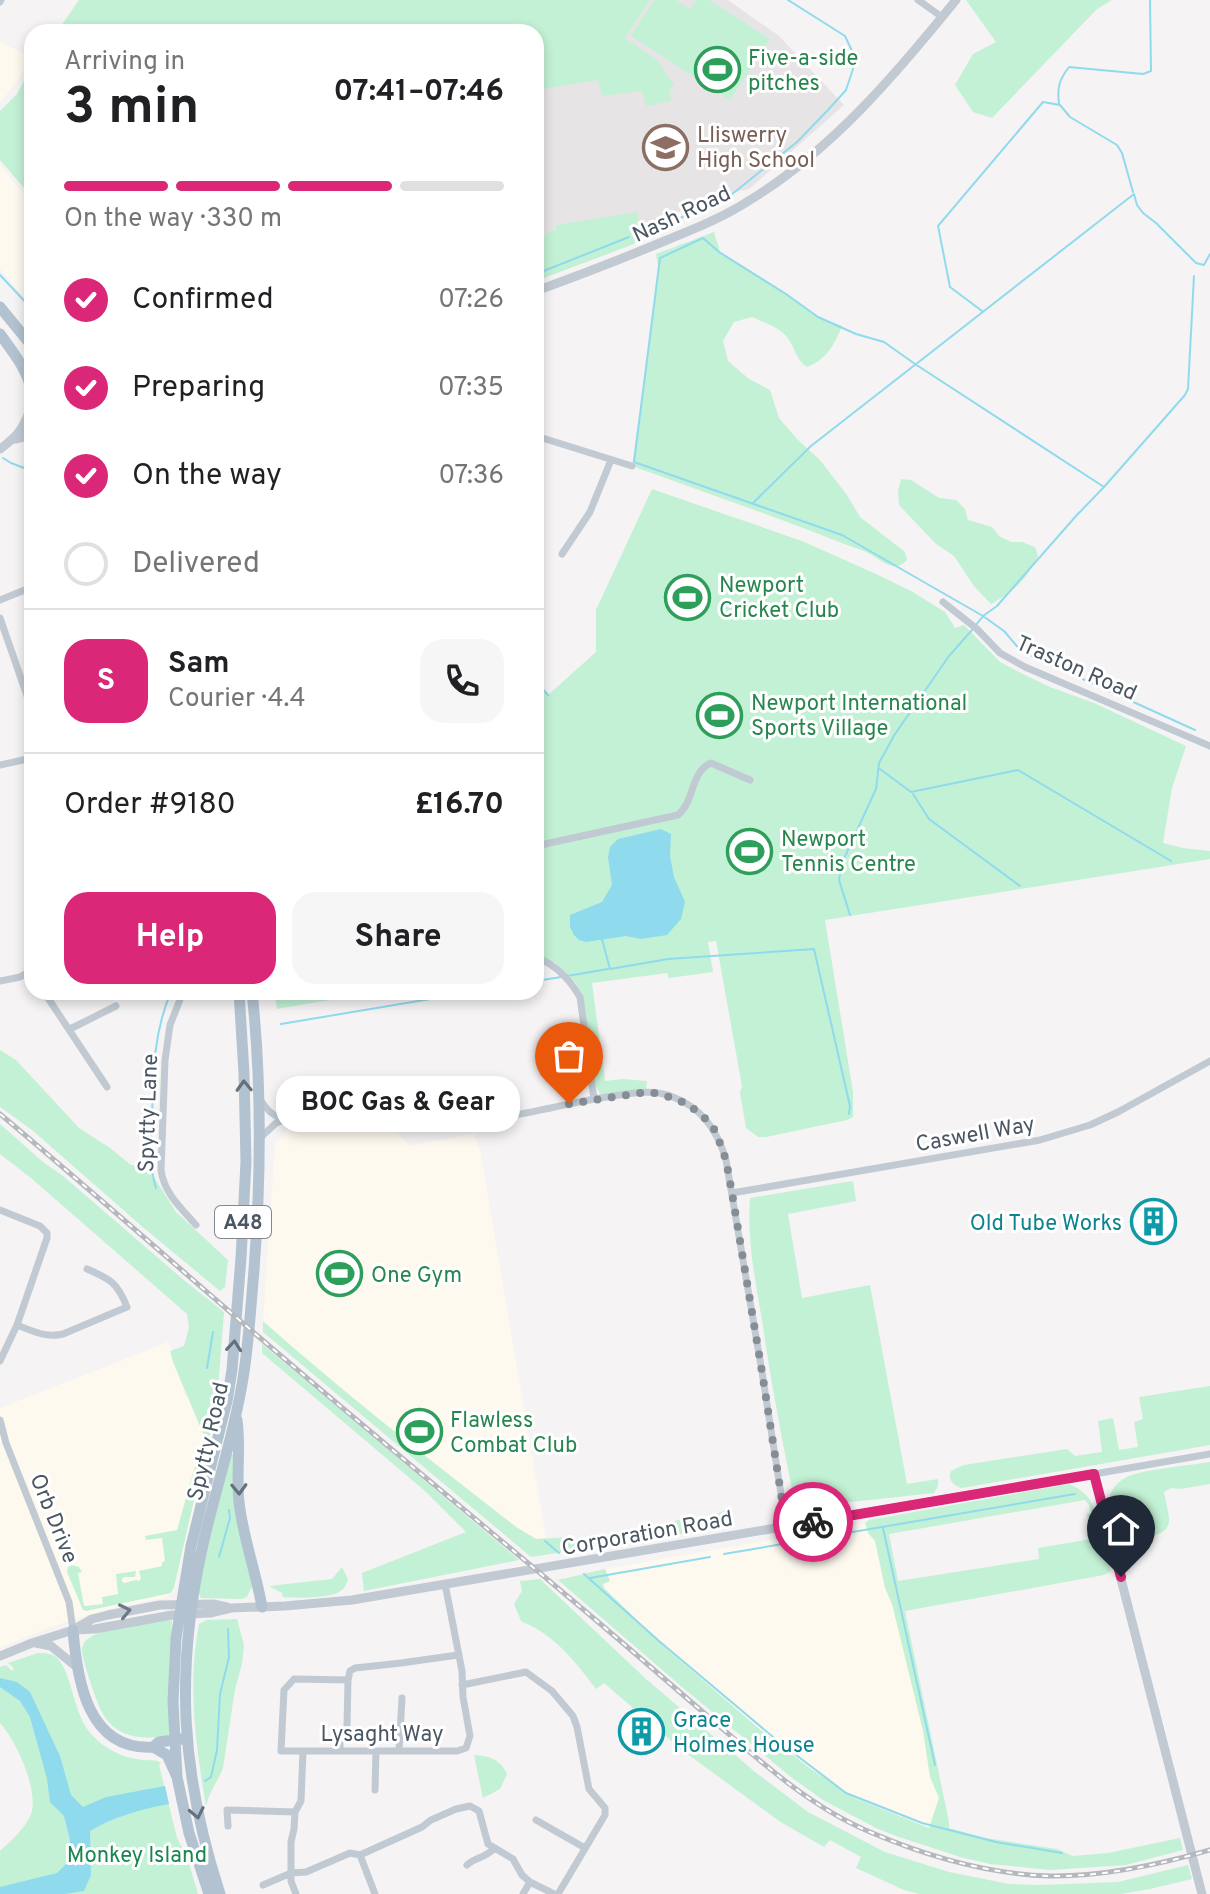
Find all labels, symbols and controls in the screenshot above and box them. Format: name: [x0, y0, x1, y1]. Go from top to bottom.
text: Arriving in: [64, 46, 185, 79]
sports icon: Five-a-side pitches: [693, 46, 741, 94]
place label: Five-a-side pitches: [748, 46, 858, 98]
text: 07:41–07:46: [333, 74, 504, 111]
text: 3 min: [64, 76, 199, 142]
school or university icon: Lliswerry High School: [642, 123, 690, 171]
place label: Lliswerry High School: [697, 123, 815, 175]
street label: Nash Road: [629, 181, 735, 250]
text: On the way · 330 m: [64, 203, 282, 236]
icon: check: [64, 278, 108, 322]
text: Confirmed: [132, 282, 274, 319]
text: 07:26: [438, 284, 504, 317]
icon: check: [64, 366, 108, 410]
text: Preparing: [132, 370, 265, 407]
text: 07:35: [438, 372, 504, 405]
icon: check: [64, 454, 108, 498]
text: On the way: [132, 458, 282, 495]
text: 07:36: [439, 460, 504, 493]
text: Delivered: [132, 546, 260, 583]
sports icon: Newport Cricket Club: [664, 573, 712, 621]
place label: Newport Cricket Club: [719, 573, 839, 625]
street label: Traston Road: [1011, 631, 1141, 708]
button: phone: [420, 639, 504, 723]
text: Sam: [168, 646, 230, 683]
text: S: [97, 663, 115, 700]
text: Courier · 4.4: [168, 683, 306, 716]
sports icon: Newport International Sports Village: [696, 691, 744, 739]
place label: Newport International Sports Village: [751, 691, 967, 743]
text: Order #9180: [64, 787, 236, 824]
text: £16.70: [415, 787, 504, 824]
sports icon: Newport Tennis Centre: [726, 827, 774, 875]
place label: Newport Tennis Centre: [781, 827, 916, 879]
button: Help: [64, 892, 276, 984]
button: Share: [292, 892, 504, 984]
pin: [535, 1022, 603, 1104]
icon: bag: [547, 1034, 591, 1078]
street label: Spytty Lane: [134, 1053, 165, 1173]
callout: BOC Gas & Gear: [277, 1076, 521, 1132]
one-way arrow: [236, 1079, 253, 1092]
text: BOC Gas & Gear: [301, 1087, 495, 1120]
street label: Caswell Way: [914, 1112, 1037, 1159]
building icon: Old Tube Works: [1129, 1198, 1177, 1246]
road number: A48: [215, 1206, 271, 1238]
place label: Old Tube Works: [970, 1211, 1122, 1238]
sports icon: One Gym: [316, 1250, 364, 1298]
place label: One Gym: [371, 1263, 462, 1290]
one-way arrow: [225, 1339, 242, 1352]
street label: Spytty Road: [183, 1380, 236, 1504]
sports icon: Flawless Combat Club: [395, 1408, 443, 1456]
place label: Flawless Combat Club: [450, 1408, 577, 1460]
street label: Orb Drive: [23, 1470, 83, 1568]
courier: [773, 1482, 853, 1562]
one-way arrow: [230, 1483, 247, 1496]
pin: [1087, 1495, 1155, 1577]
icon: bike: [791, 1500, 835, 1544]
street label: Corporation Road: [560, 1506, 735, 1563]
icon: home: [1099, 1507, 1143, 1551]
one-way arrow: [118, 1603, 131, 1620]
building icon: Grace Holmes House: [618, 1708, 666, 1756]
place label: Grace Holmes House: [673, 1708, 815, 1760]
street label: Lysaght Way: [320, 1722, 444, 1749]
one-way arrow: [188, 1806, 205, 1819]
park label: Monkey Island: [67, 1843, 207, 1870]

